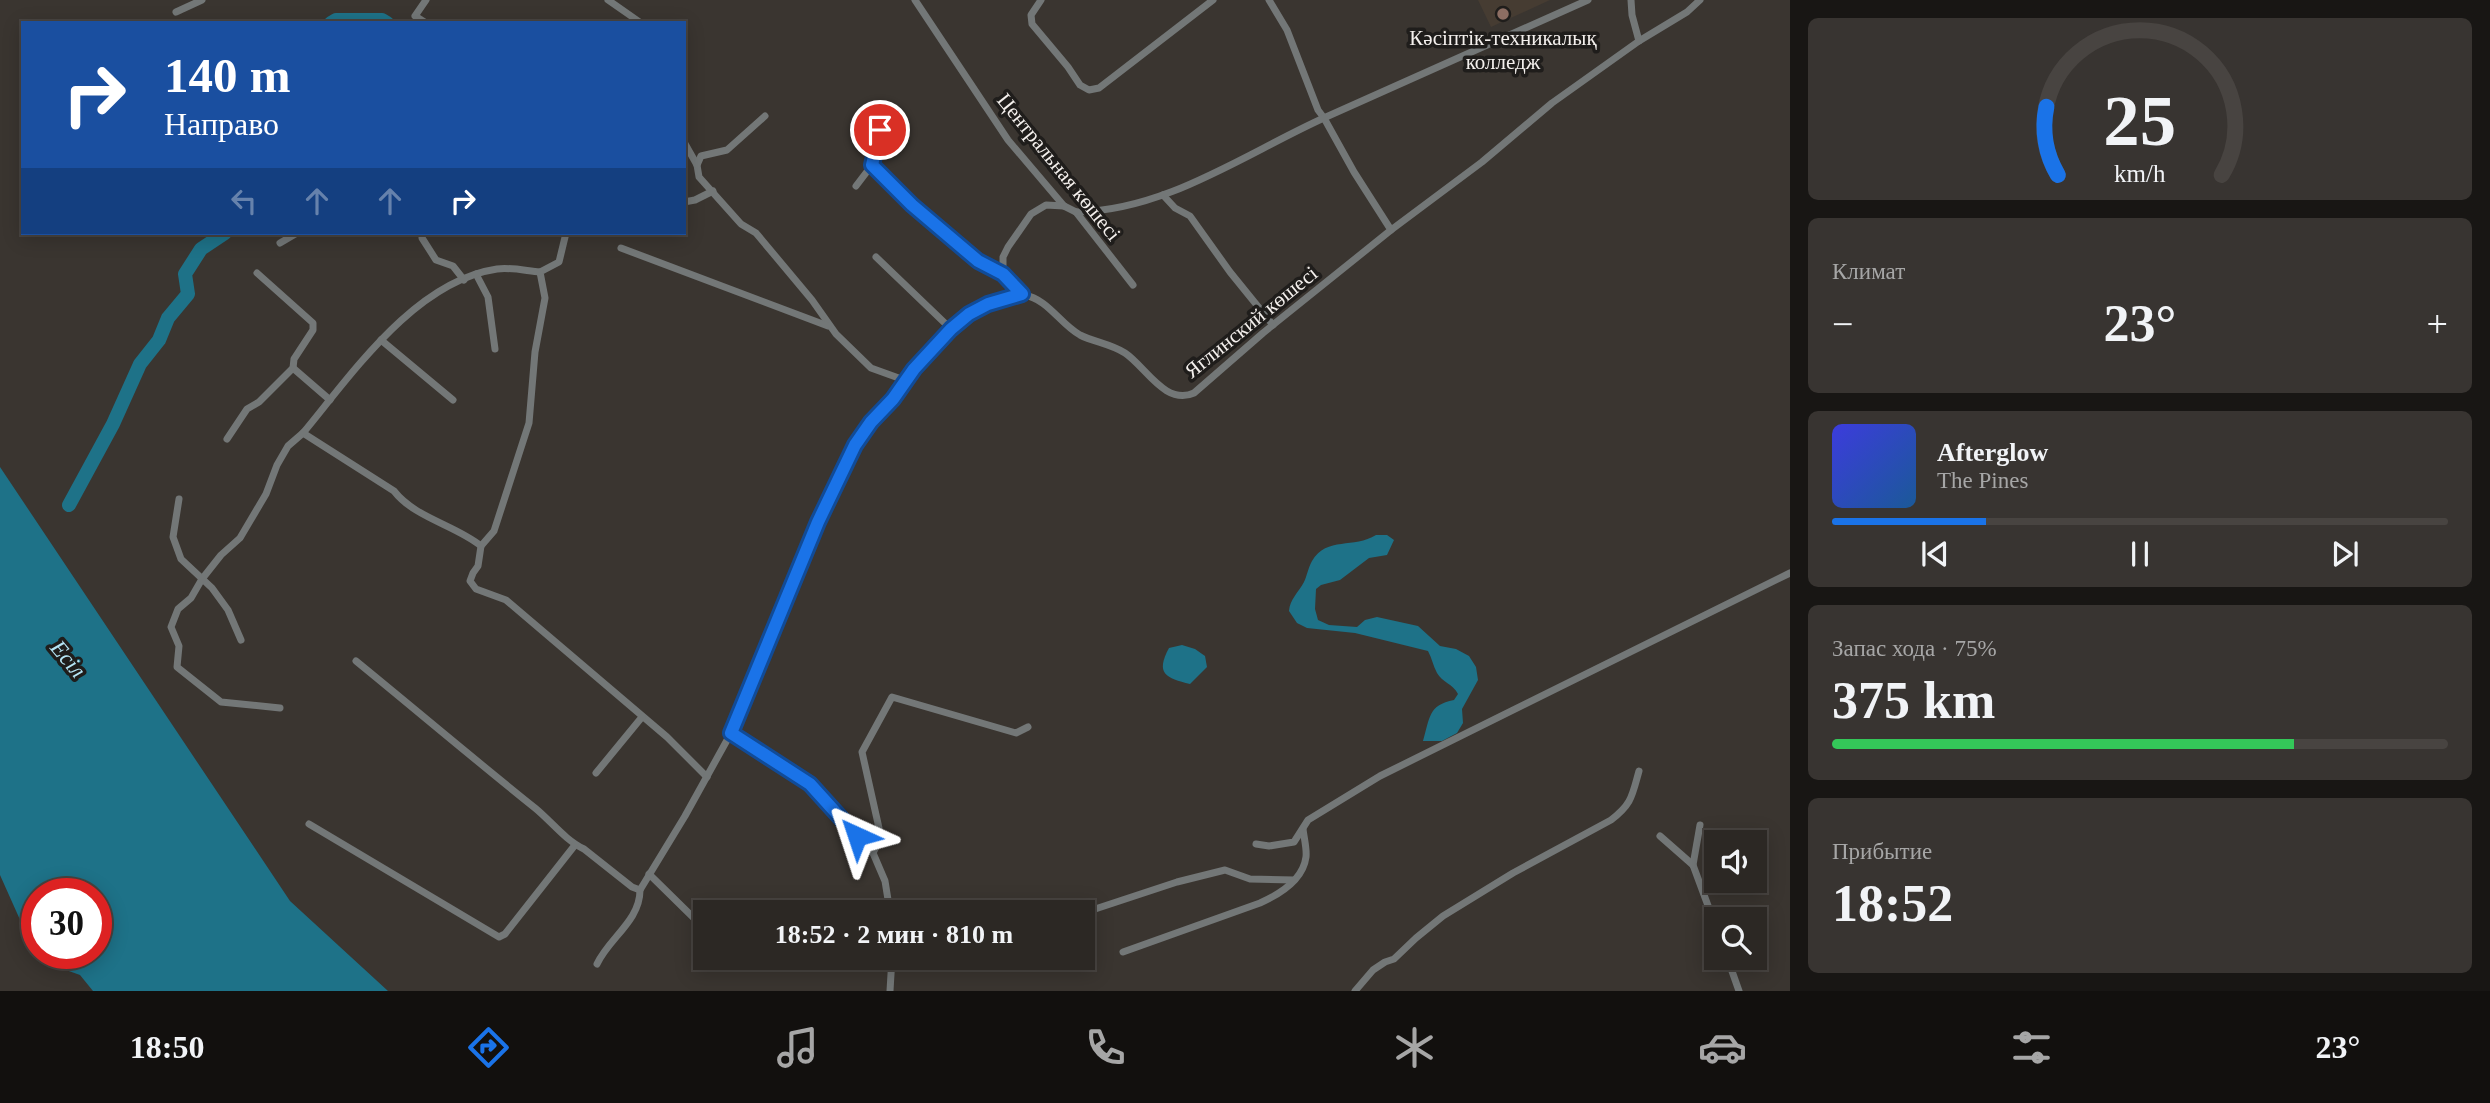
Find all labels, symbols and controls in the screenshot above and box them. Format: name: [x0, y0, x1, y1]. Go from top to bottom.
marker: Кәсіптік-техникалық колледж: [1495, 6, 1511, 22]
place label: Кәсіптік-техникалық колледж: [1409, 26, 1597, 74]
text: 140 m: [164, 48, 291, 103]
icon: right: [49, 49, 140, 140]
text: 25: [2104, 80, 2176, 161]
street label: Центральная көшесі: [992, 89, 1126, 246]
pin: [850, 100, 910, 160]
text: Направо: [164, 106, 279, 142]
icon: arrive: [861, 111, 899, 149]
text: km/h: [2114, 160, 2166, 187]
icon: left: [225, 182, 263, 220]
icon: ahead: [298, 182, 336, 220]
icon: ahead: [371, 182, 409, 220]
icon: right: [444, 182, 482, 220]
text: Климат: [1832, 259, 1905, 284]
street label: Яглинский көшесі: [1180, 261, 1322, 383]
text: 23°: [2104, 295, 2176, 352]
text: −: [1832, 303, 1853, 345]
text: +: [2427, 303, 2448, 345]
text: Afterglow: [1937, 438, 2048, 467]
text: The Pines: [1937, 468, 2028, 493]
icon: previous: [1916, 535, 1954, 573]
icon: pause: [2121, 535, 2159, 573]
icon: next: [2326, 535, 2364, 573]
water label: Есіл: [45, 635, 91, 683]
text: Запас хода · 75%: [1832, 636, 1997, 661]
text: 375 km: [1832, 672, 1995, 729]
position arrow: [820, 799, 894, 873]
map controls: [1704, 830, 1767, 970]
button: sound: [1704, 830, 1767, 893]
text: Прибытие: [1832, 839, 1932, 864]
text: 18:52: [1832, 875, 1953, 932]
speed limit sign: 30: [21, 878, 112, 969]
button: search: [1704, 907, 1767, 970]
text: 18:52 · 2 мин · 810 m: [775, 920, 1013, 949]
icon: directions: [464, 1023, 513, 1072]
icon: music: [773, 1023, 822, 1072]
icon: phone: [1081, 1023, 1130, 1072]
icon: climate: [1390, 1023, 1439, 1072]
icon: car: [1698, 1023, 1747, 1072]
icon: filters: [2007, 1023, 2056, 1072]
text: 18:50: [130, 1029, 204, 1065]
text: 23°: [2315, 1029, 2360, 1065]

